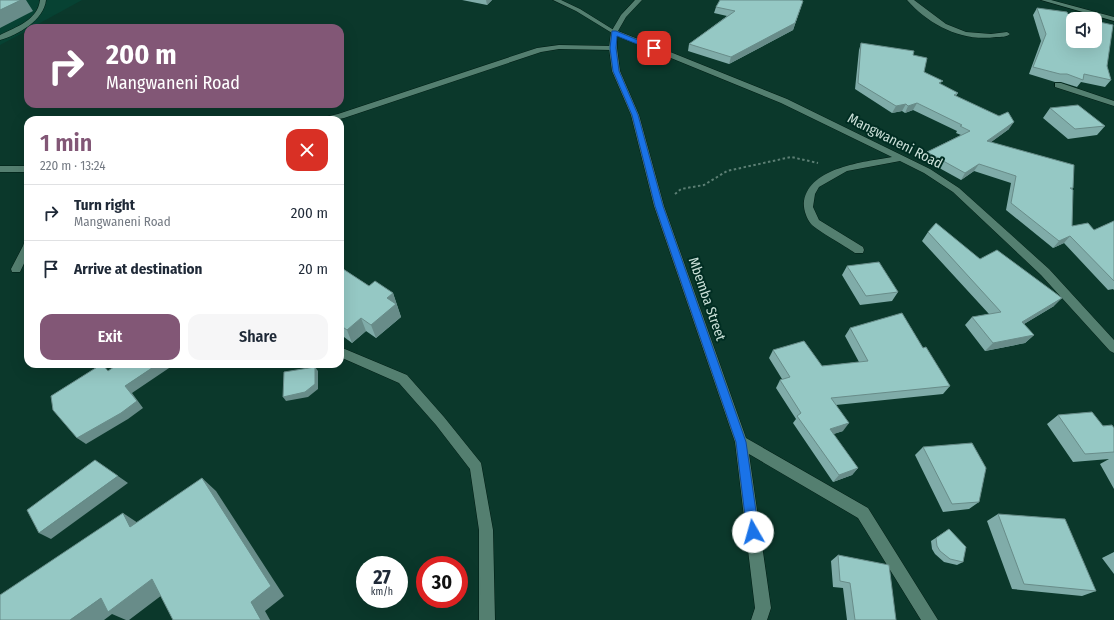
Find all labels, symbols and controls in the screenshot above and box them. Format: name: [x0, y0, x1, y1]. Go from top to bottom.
map controls: [1066, 12, 1102, 48]
button: sound: [1066, 12, 1102, 48]
pin: [637, 31, 671, 65]
icon: arrive: [643, 37, 665, 59]
text: 200 m: [106, 38, 177, 71]
icon: right: [40, 40, 92, 92]
text: Mangwaneni Road: [106, 72, 240, 94]
street label: Mangwaneni Road: [845, 110, 945, 172]
text: 1 min: [40, 129, 92, 157]
button: close: [286, 129, 328, 171]
text: 220 m · 13:24: [40, 158, 106, 173]
text: Turn right: [74, 196, 135, 214]
icon: right: [40, 202, 62, 224]
text: 200 m: [291, 204, 328, 222]
text: Mangwaneni Road: [74, 214, 171, 229]
street label: Mbemba Street: [685, 255, 729, 343]
icon: arrive: [40, 258, 62, 280]
text: Arrive at destination: [74, 260, 202, 278]
text: 20 m: [299, 260, 328, 278]
button: Exit: [40, 314, 180, 360]
button: Share: [188, 314, 328, 360]
position arrow: [732, 511, 774, 553]
speed limit sign: 30: [416, 556, 468, 608]
text: 27: [373, 565, 391, 589]
text: km/h: [371, 586, 393, 598]

